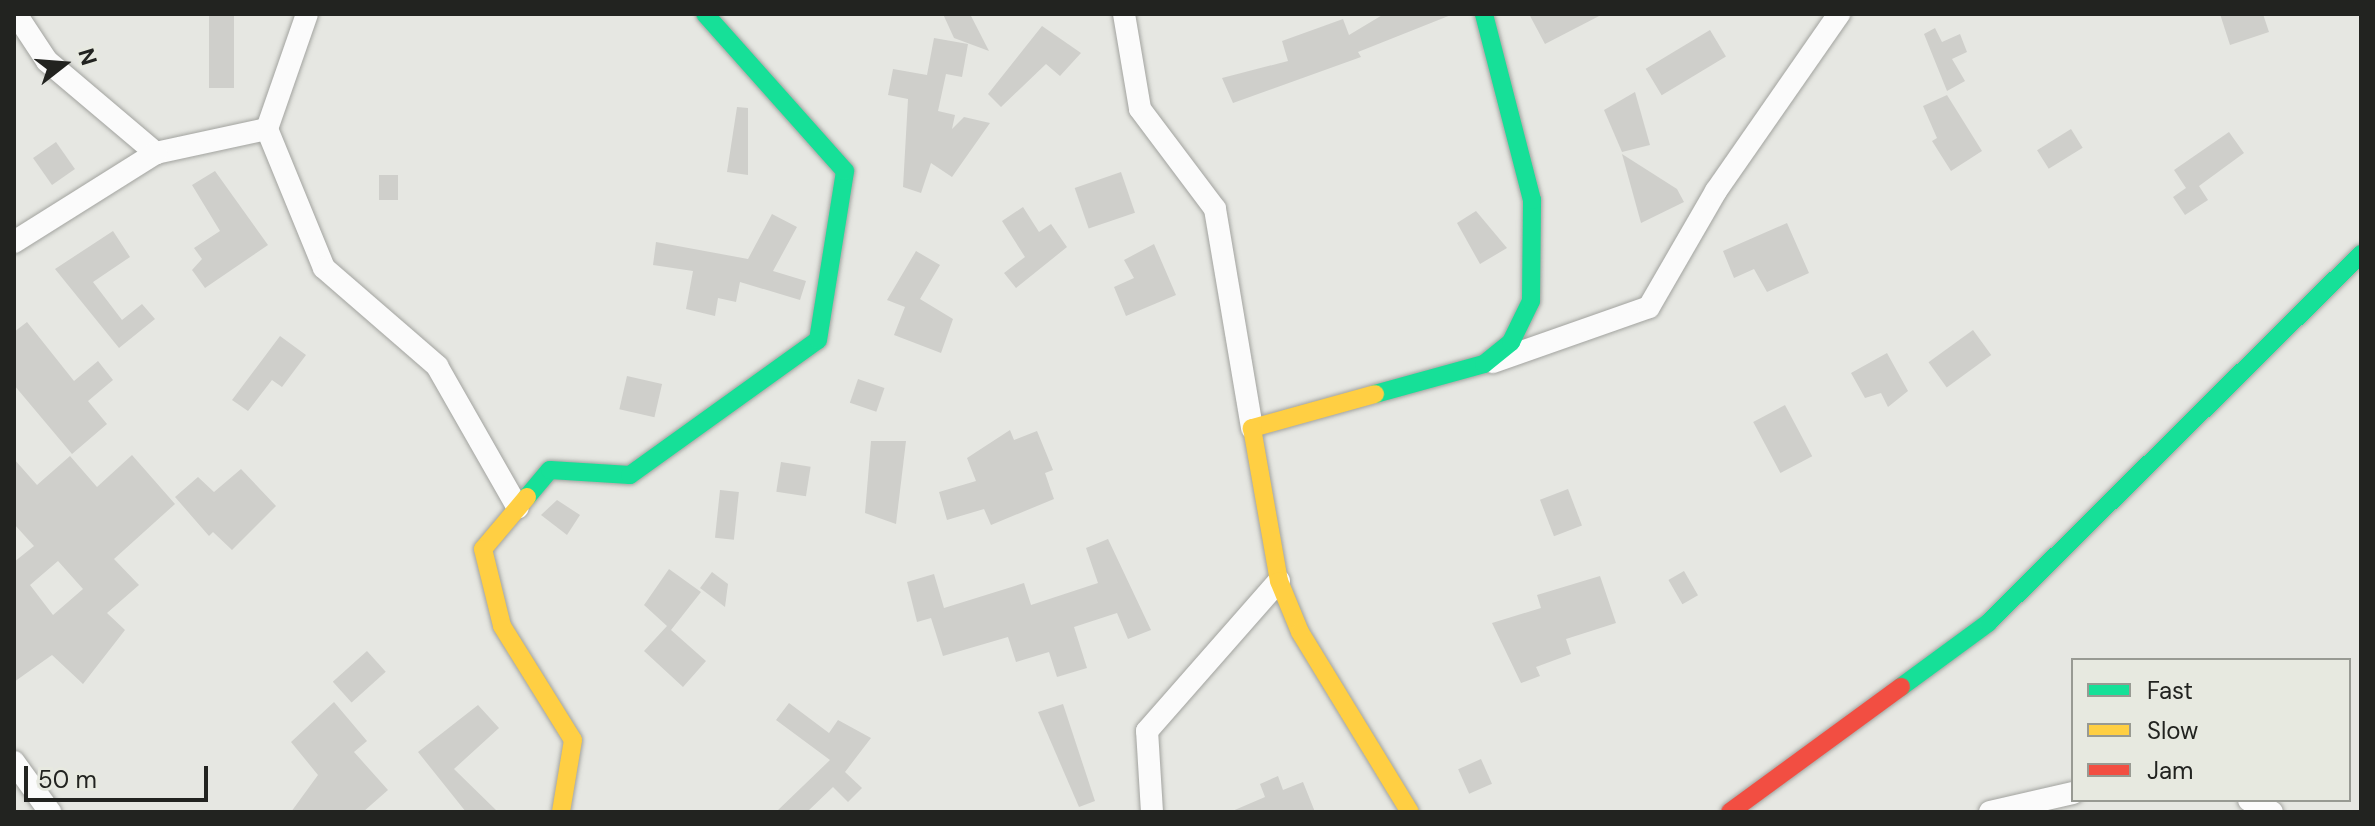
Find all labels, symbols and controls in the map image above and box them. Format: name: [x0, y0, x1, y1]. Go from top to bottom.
north arrow: [24, 24, 104, 104]
text: N: [71, 45, 104, 69]
legend: [2071, 658, 2351, 802]
text: Fast: [2147, 675, 2193, 706]
text: Slow: [2147, 715, 2198, 746]
scale bar: [28, 750, 212, 800]
text: Jam: [2147, 755, 2193, 786]
text: 50 m: [38, 764, 97, 795]

